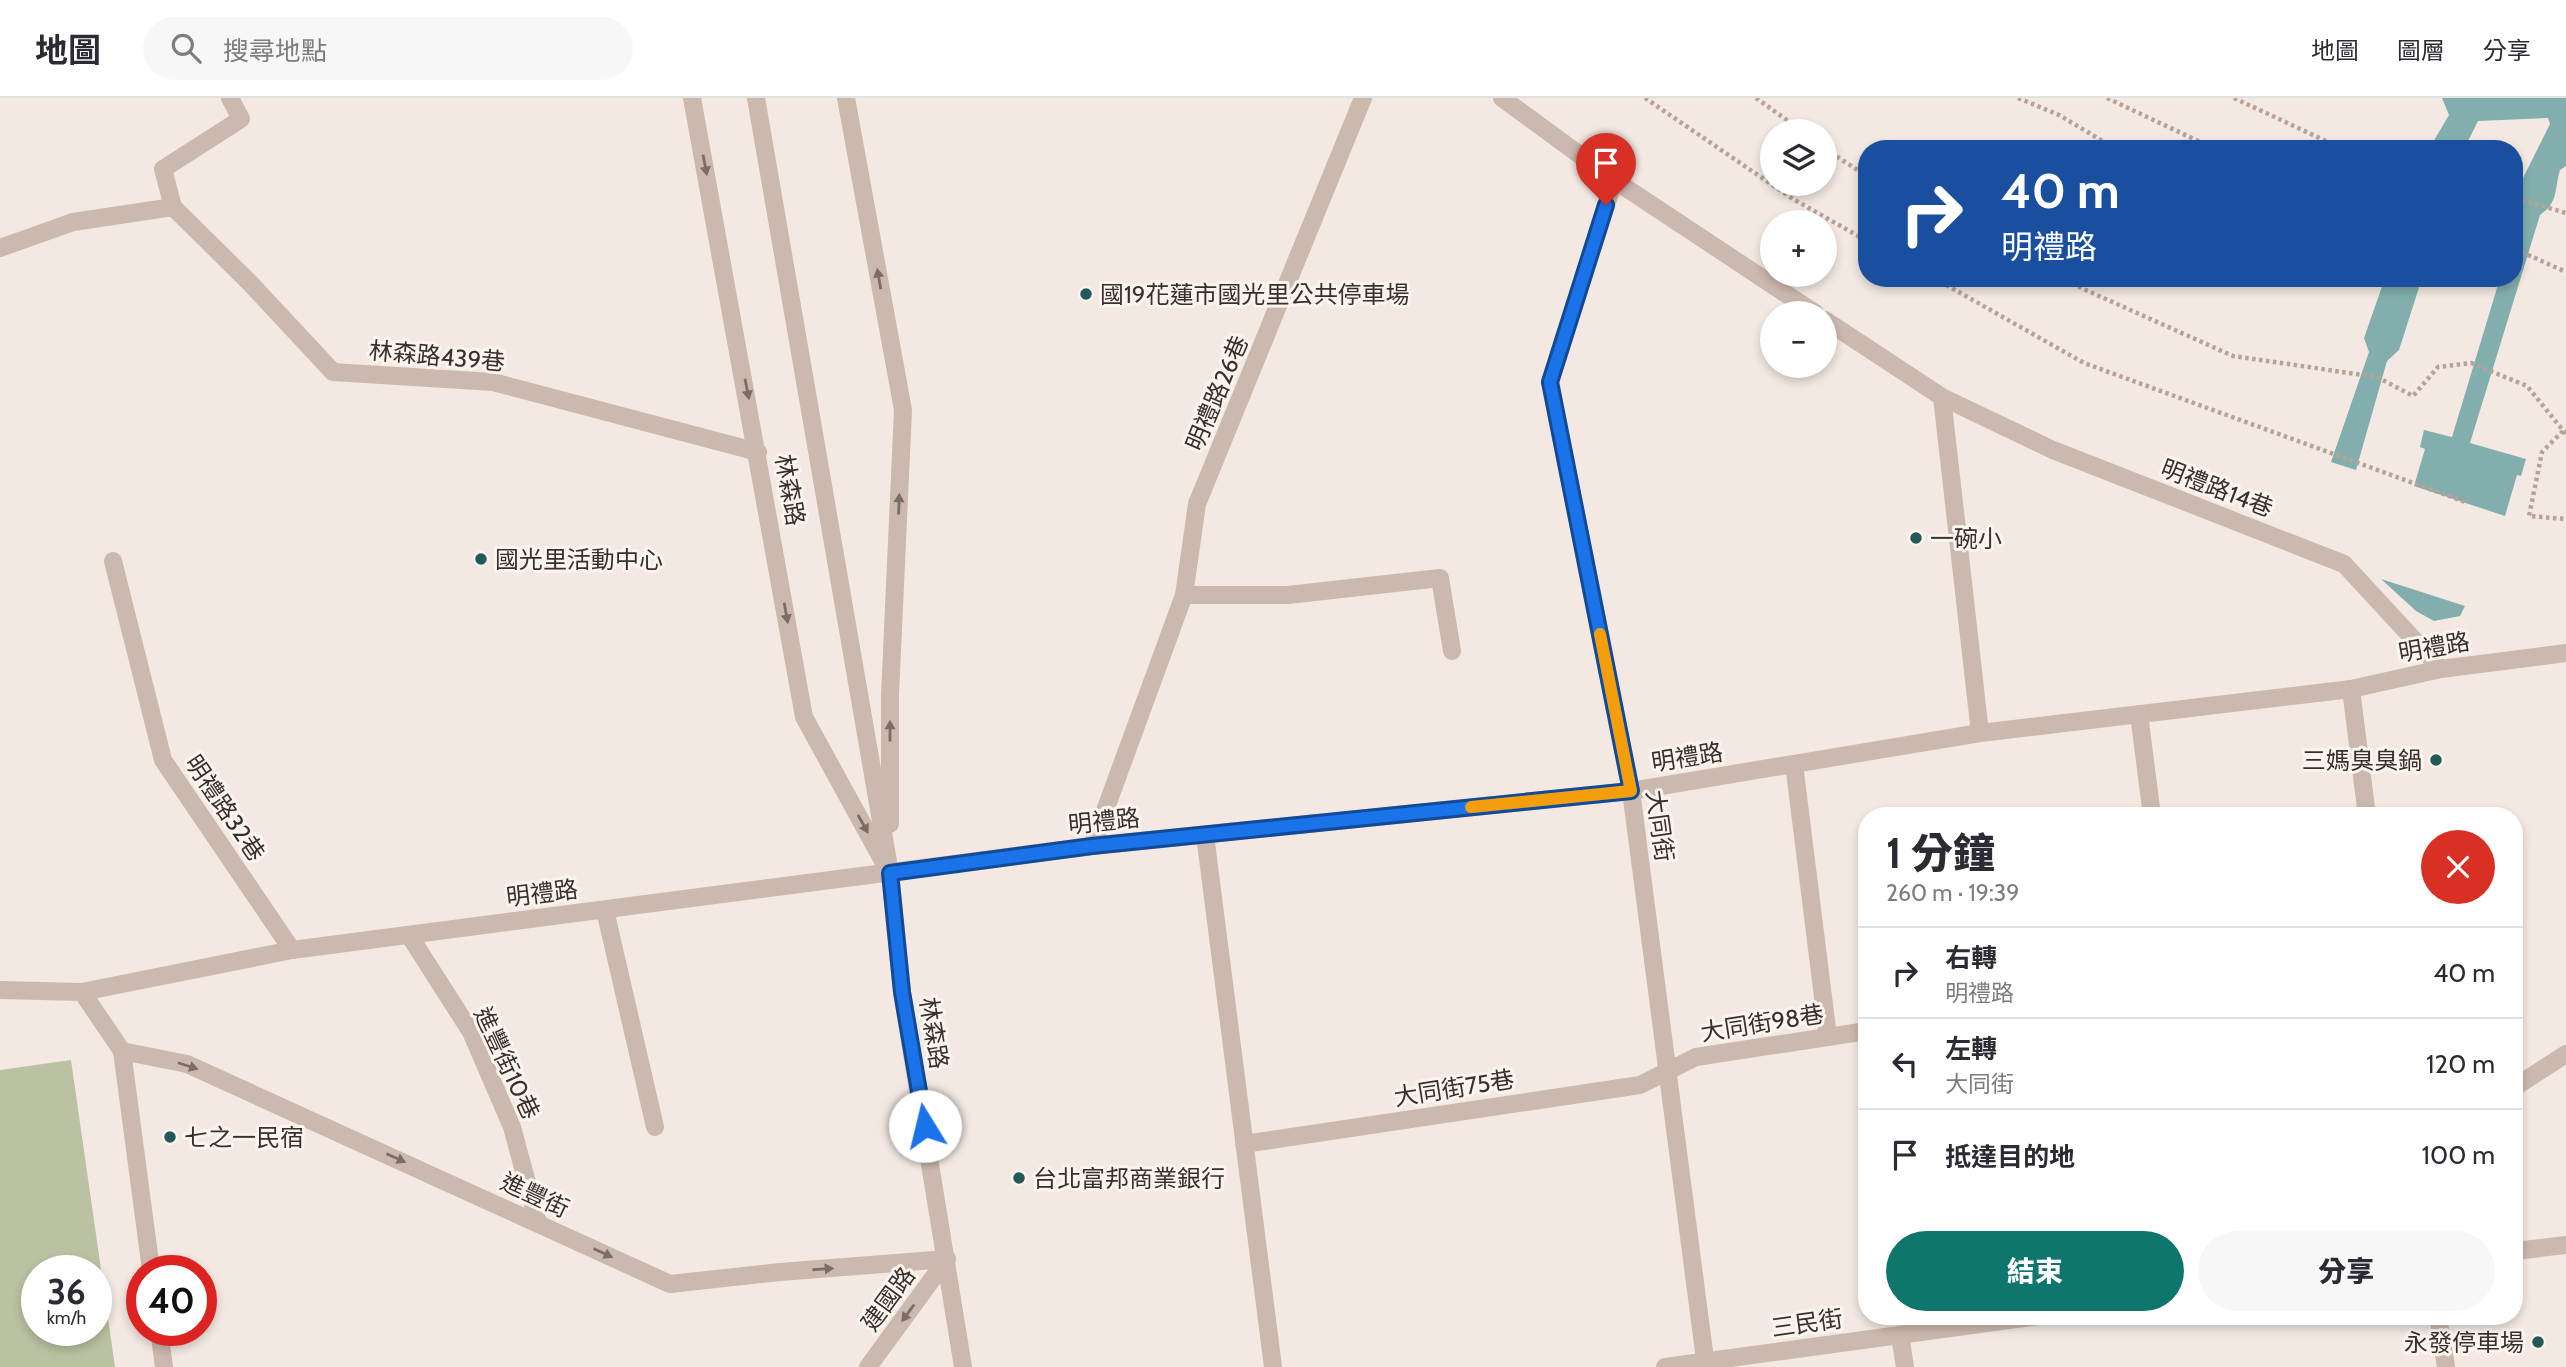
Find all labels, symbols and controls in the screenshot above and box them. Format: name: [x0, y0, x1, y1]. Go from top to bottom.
search box: [143, 17, 633, 80]
icon: search: [167, 29, 205, 67]
text: 地圖: [35, 30, 101, 70]
text: 搜尋地點: [223, 35, 327, 67]
text: 地圖: [2311, 36, 2359, 65]
text: 圖層: [2397, 36, 2445, 65]
text: 分享: [2483, 36, 2531, 65]
map controls: [1760, 119, 1837, 378]
button: layers: [1760, 119, 1837, 196]
pin: [1576, 133, 1636, 205]
icon: arrive: [1587, 144, 1625, 182]
one-way arrow: [699, 154, 710, 176]
text: 40 m: [2001, 161, 2120, 220]
icon: right: [1886, 168, 1977, 259]
button: +: [1760, 210, 1837, 287]
text: 明禮路: [2001, 227, 2097, 266]
one-way arrow: [873, 268, 884, 290]
place label: 國19花蓮市國光里公共停車場: [1100, 280, 1409, 309]
marker: 國19花蓮市國光里公共停車場: [1078, 286, 1094, 302]
button: −: [1760, 301, 1837, 378]
street label: 明禮路26巷: [1180, 331, 1254, 455]
street label: 林森路439巷: [368, 336, 506, 376]
one-way arrow: [741, 378, 752, 400]
street label: 林森路: [769, 452, 811, 528]
street label: 明禮路14巷: [2157, 453, 2277, 523]
one-way arrow: [893, 493, 904, 515]
place label: 一碗小: [1930, 524, 2002, 553]
marker: 一碗小: [1908, 530, 1924, 546]
place label: 國光里活動中心: [495, 545, 663, 574]
marker: 國光里活動中心: [473, 551, 489, 567]
one-way arrow: [781, 602, 792, 624]
street label: 明禮路: [2396, 626, 2472, 668]
one-way arrow: [884, 720, 896, 742]
street label: 明禮路: [1649, 737, 1725, 777]
place label: 三媽臭臭鍋: [2302, 746, 2422, 775]
street label: 明禮路32巷: [179, 750, 271, 866]
marker: 三媽臭臭鍋: [2428, 752, 2444, 768]
street label: 大同街: [1641, 788, 1679, 864]
street label: 明禮路: [1067, 803, 1141, 839]
one-way arrow: [856, 814, 868, 834]
text: 1 分鐘: [1886, 827, 1995, 879]
button: close: [2421, 830, 2495, 904]
street label: 明禮路: [505, 874, 579, 912]
text: 260 m · 19:39: [1886, 879, 2019, 907]
text: 右轉: [1945, 942, 1997, 974]
icon: right: [1886, 954, 1924, 992]
text: 40 m: [2433, 957, 2495, 989]
text: 明禮路: [1945, 979, 2014, 1007]
street label: 林森路: [914, 995, 954, 1071]
street label: 大同街98巷: [1698, 999, 1826, 1047]
street label: 進豐街10巷: [468, 1002, 546, 1124]
text: 左轉: [1945, 1033, 1997, 1065]
icon: left: [1886, 1045, 1924, 1083]
text: 120 m: [2426, 1048, 2495, 1080]
one-way arrow: [178, 1061, 199, 1071]
street label: 大同街75巷: [1392, 1064, 1516, 1112]
text: 大同街: [1945, 1070, 2014, 1098]
position arrow: [888, 1089, 962, 1163]
place label: 七之一民宿: [184, 1123, 304, 1152]
marker: 七之一民宿: [162, 1129, 178, 1145]
icon: arrive: [1886, 1136, 1924, 1174]
text: 100 m: [2422, 1139, 2495, 1171]
text: 抵達目的地: [1945, 1141, 2075, 1173]
one-way arrow: [386, 1152, 406, 1164]
place label: 台北富邦商業銀行: [1033, 1164, 1225, 1193]
street label: 進豐街: [496, 1167, 574, 1223]
marker: 台北富邦商業銀行: [1011, 1170, 1027, 1186]
button: 結束: [1886, 1231, 2184, 1311]
button: 分享: [2198, 1231, 2495, 1311]
one-way arrow: [593, 1247, 613, 1259]
speed limit sign: 40: [126, 1255, 217, 1346]
street label: 建國路: [855, 1261, 921, 1337]
one-way arrow: [812, 1263, 834, 1274]
text: 36: [47, 1270, 86, 1313]
one-way arrow: [901, 1304, 915, 1322]
street label: 三民街: [1769, 1304, 1845, 1342]
text: km/h: [47, 1307, 86, 1329]
place label: 永發停車場: [2404, 1328, 2524, 1357]
marker: 永發停車場: [2530, 1334, 2546, 1350]

